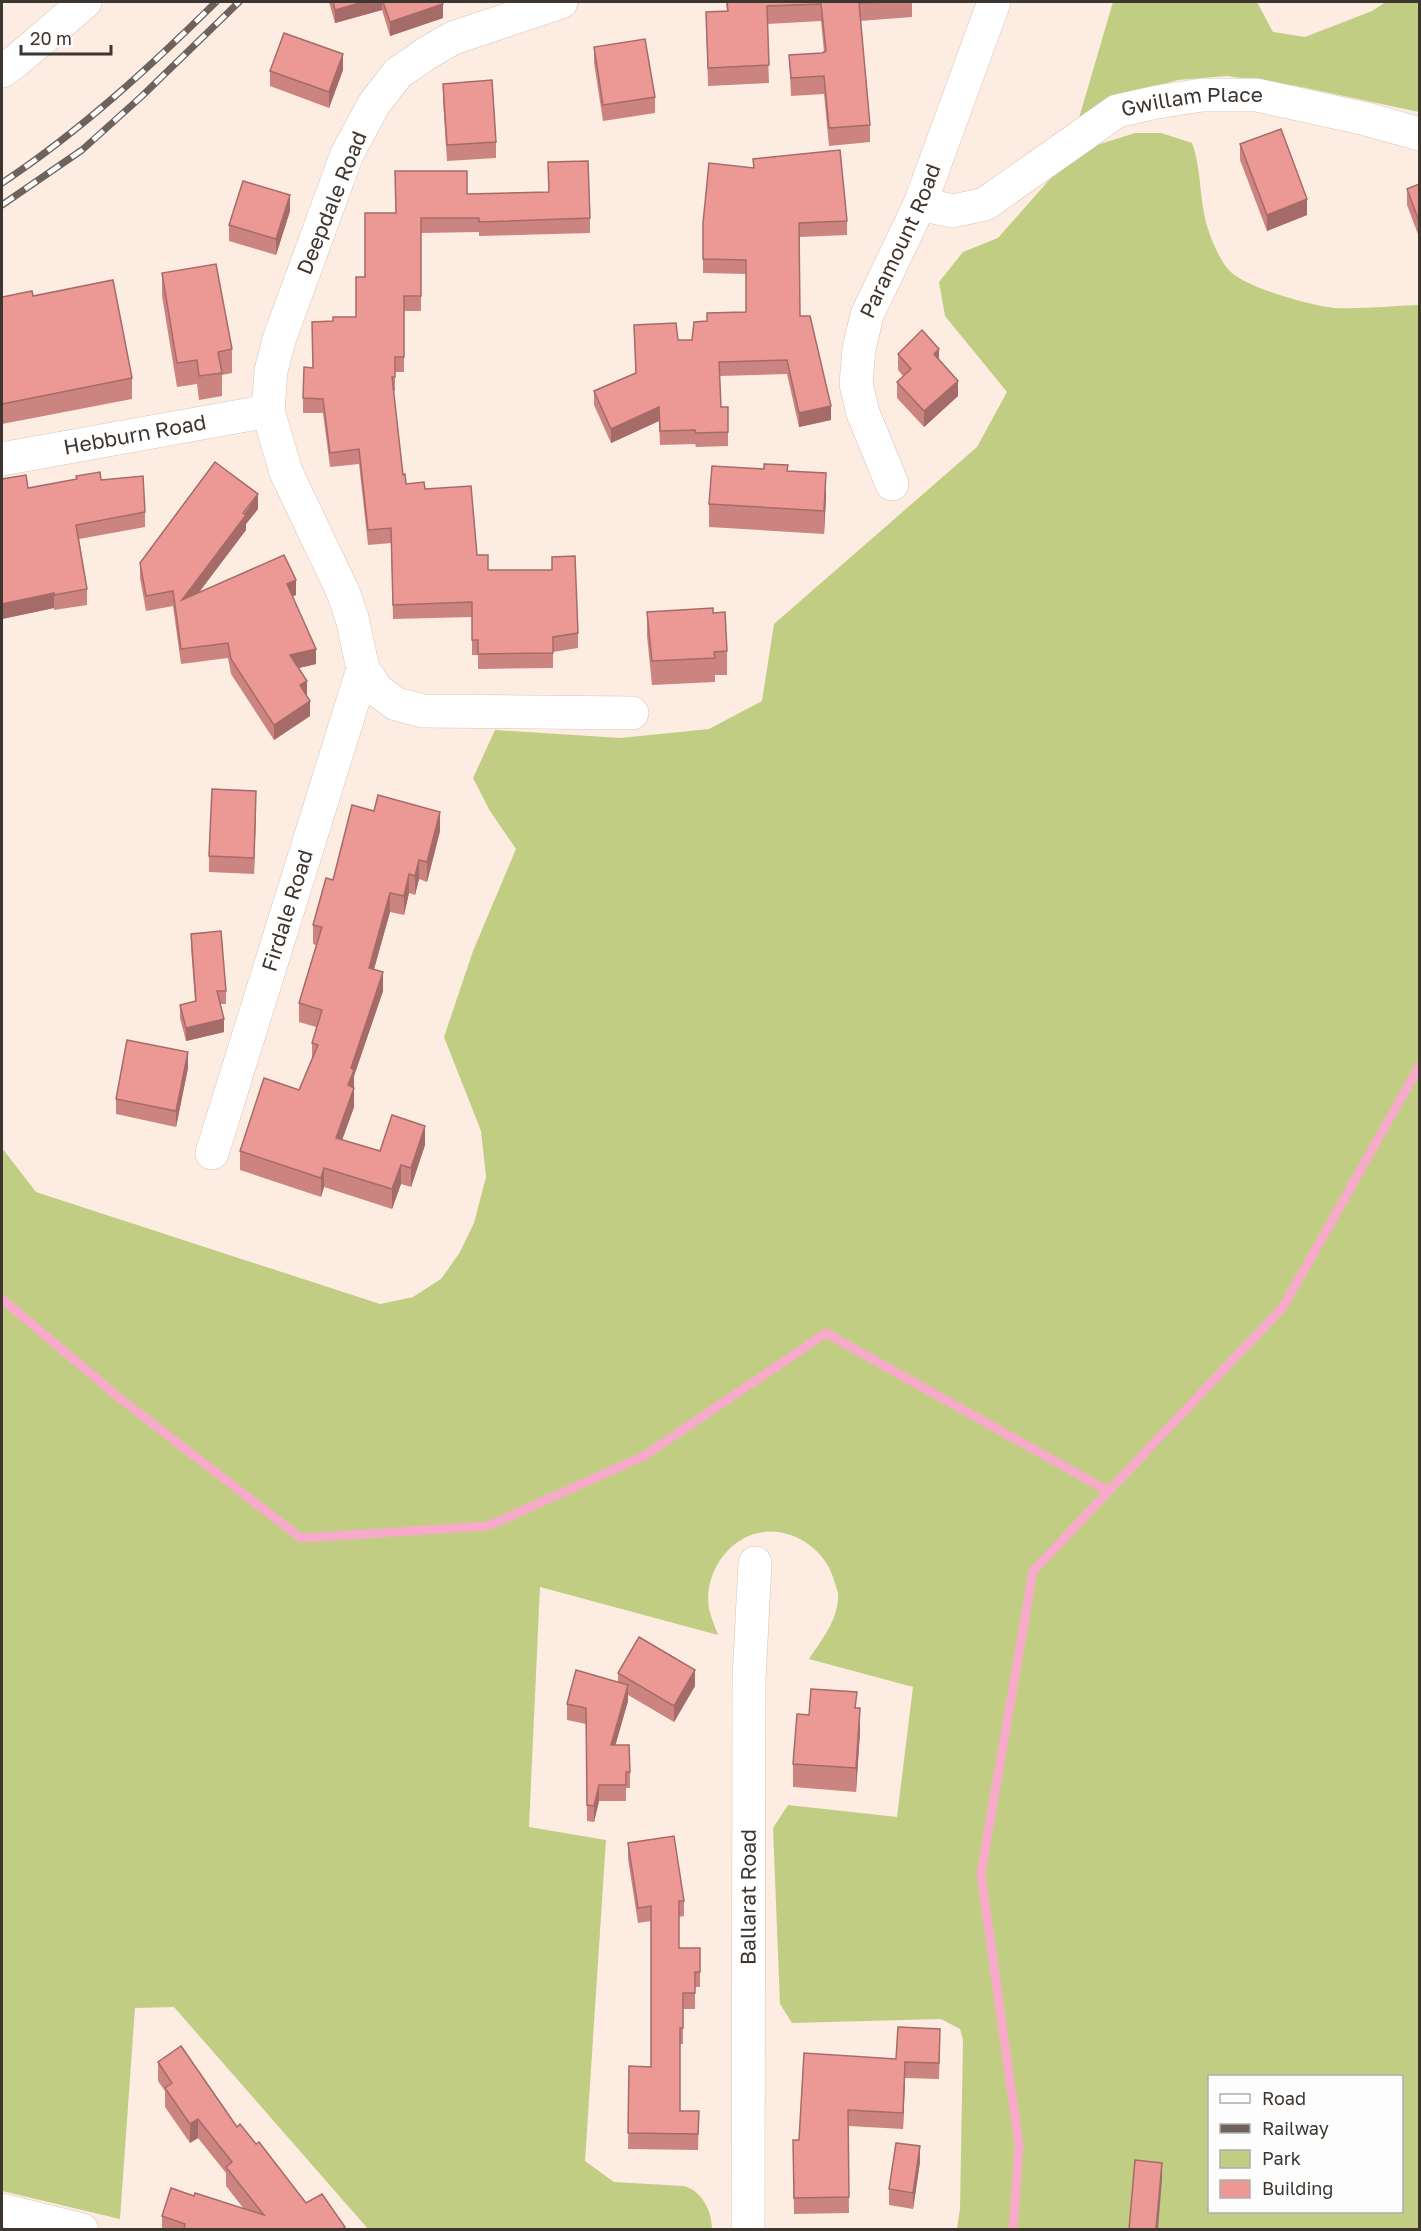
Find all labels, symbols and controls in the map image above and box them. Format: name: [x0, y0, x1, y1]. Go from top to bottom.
scale bar: [21, 18, 111, 56]
text: 20 m: [30, 27, 72, 49]
street label: Gwillam Place: [1119, 81, 1263, 122]
street label: Deepdale Road: [291, 127, 372, 278]
street label: Paramount Road: [853, 160, 946, 322]
street label: Hebburn Road: [61, 408, 208, 460]
street label: Firdale Road: [255, 846, 318, 974]
street label: Ballarat Road: [734, 1829, 761, 1965]
legend: [1208, 2075, 1403, 2213]
text: Road: [1262, 2087, 1306, 2109]
text: Railway: [1262, 2117, 1329, 2139]
text: Park: [1262, 2147, 1301, 2169]
text: Building: [1262, 2177, 1333, 2199]

